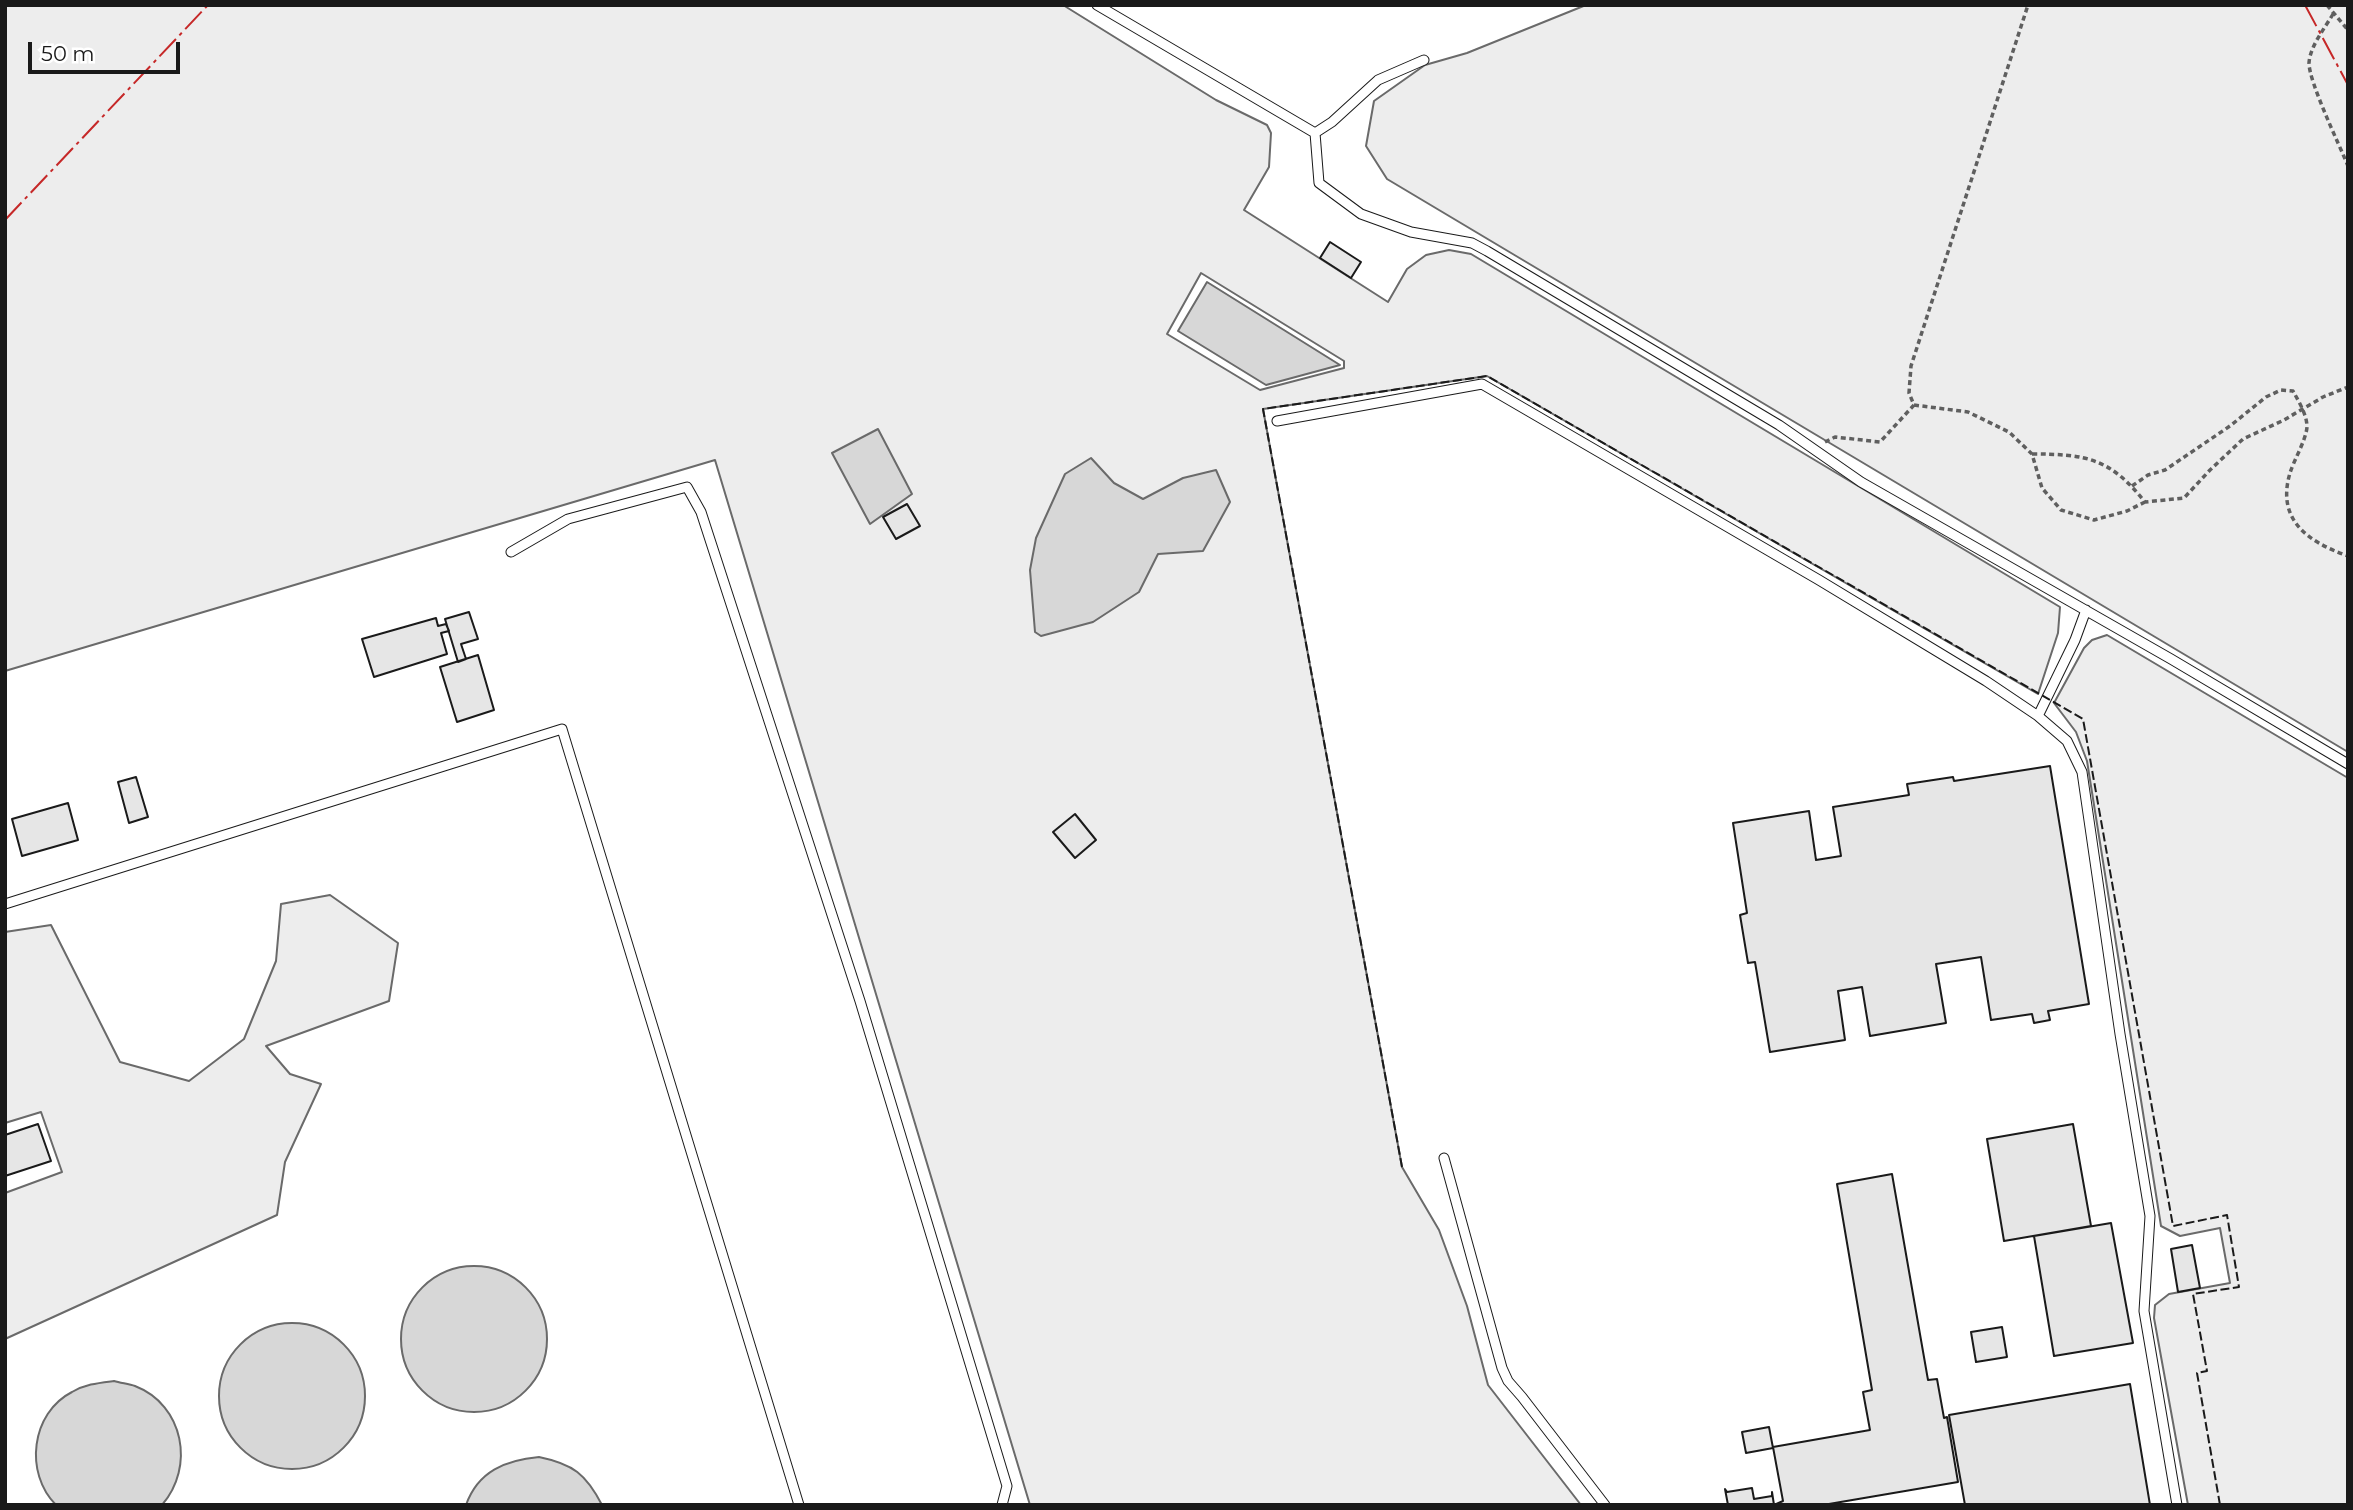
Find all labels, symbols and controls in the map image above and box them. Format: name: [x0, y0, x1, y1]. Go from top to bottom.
scale bar: [32, 28, 184, 72]
text: 50 m: [41, 41, 95, 66]

